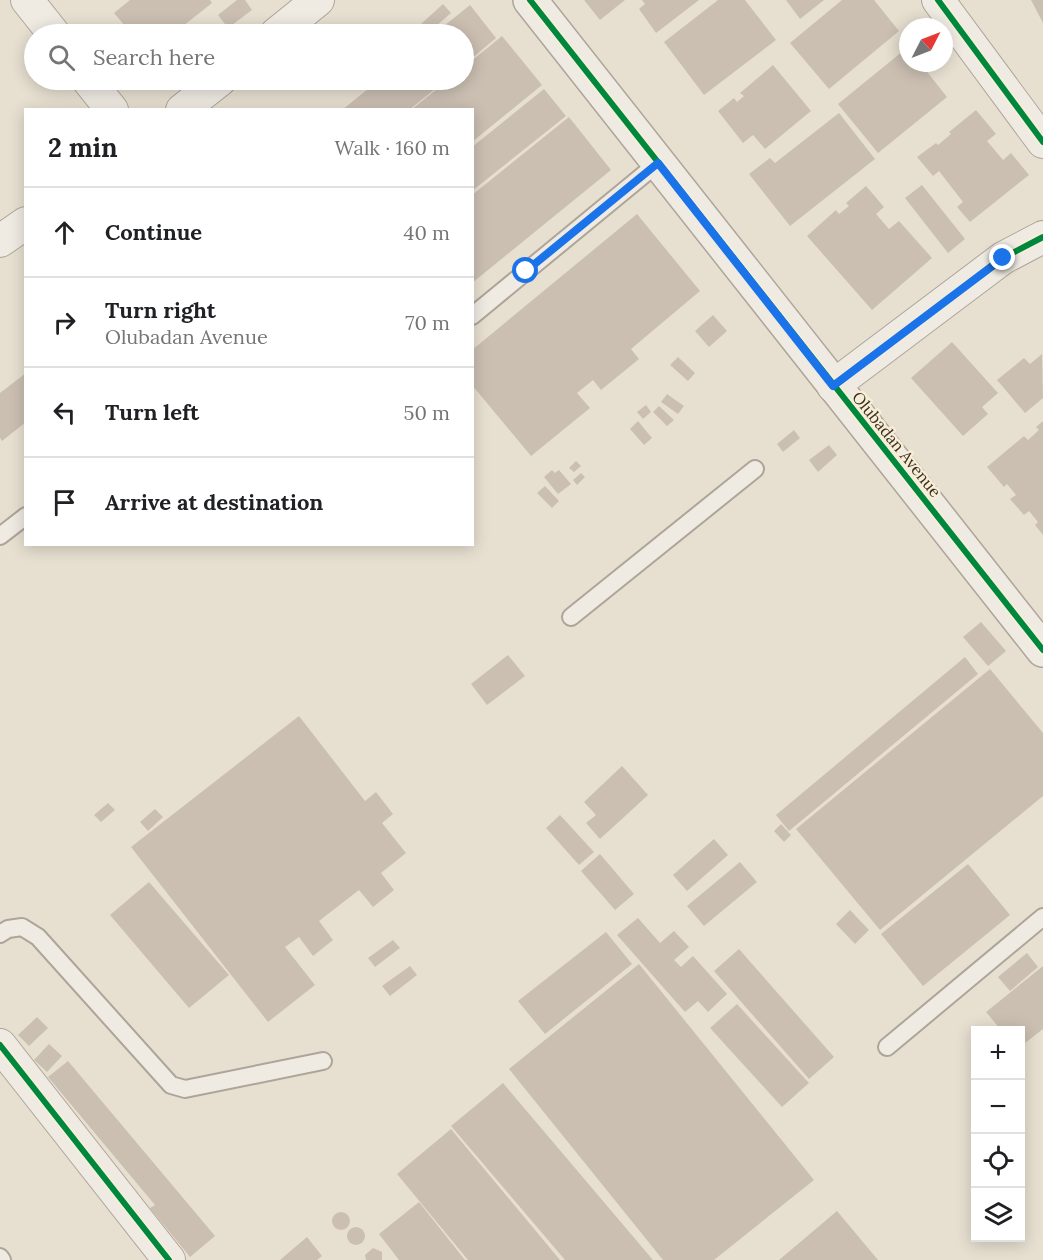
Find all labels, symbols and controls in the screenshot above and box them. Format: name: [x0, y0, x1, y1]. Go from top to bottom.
north arrow: [899, 18, 953, 72]
search box: [24, 24, 474, 90]
icon: search: [45, 41, 78, 74]
text: Search here: [93, 43, 215, 71]
text: 2 min: [48, 131, 118, 164]
text: Walk · 160 m: [334, 135, 450, 160]
icon: ahead: [48, 216, 81, 249]
text: Continue: [105, 218, 202, 246]
text: 40 m: [404, 220, 450, 245]
route end: [989, 244, 1015, 270]
route start: [512, 257, 538, 283]
text: Turn right: [105, 296, 216, 324]
icon: right: [48, 306, 81, 339]
text: 70 m: [405, 310, 450, 335]
text: Olubadan Avenue: [105, 324, 268, 349]
street label: Olubadan Avenue: [848, 387, 946, 501]
icon: left: [48, 396, 81, 429]
text: Turn left: [105, 398, 199, 426]
text: 50 m: [404, 400, 450, 425]
icon: arrive: [48, 486, 81, 519]
text: Arrive at destination: [105, 488, 323, 516]
map controls: [971, 1026, 1025, 1242]
button: +: [971, 1026, 1025, 1080]
button: −: [971, 1080, 1025, 1134]
button: locate: [971, 1134, 1025, 1188]
button: layers: [971, 1188, 1025, 1242]

